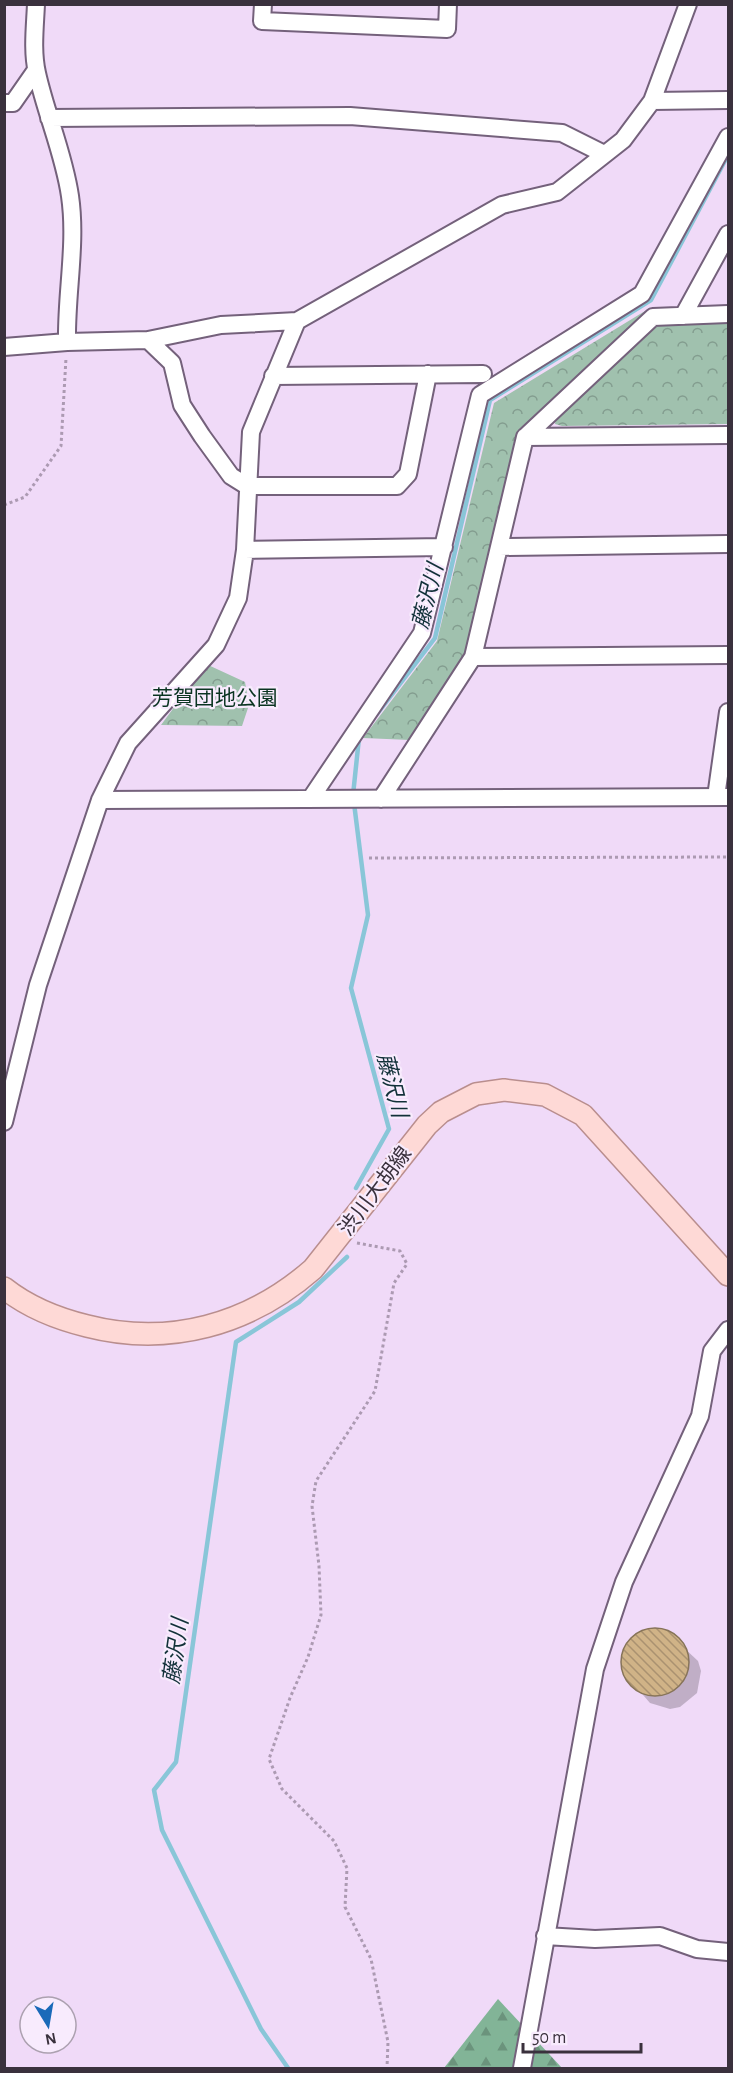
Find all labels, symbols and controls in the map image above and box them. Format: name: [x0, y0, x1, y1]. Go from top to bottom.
water label: 藤沢川: [408, 559, 447, 631]
park label: 芳賀団地公園: [152, 687, 278, 709]
water label: 藤沢川: [373, 1050, 412, 1122]
street label: 渋川大胡線: [335, 1142, 415, 1240]
water label: 藤沢川: [160, 1615, 192, 1685]
north arrow: [18, 1995, 78, 2055]
scale bar: [523, 2016, 642, 2054]
text: 50 m: [532, 2029, 566, 2047]
text: N: [44, 2030, 58, 2048]

